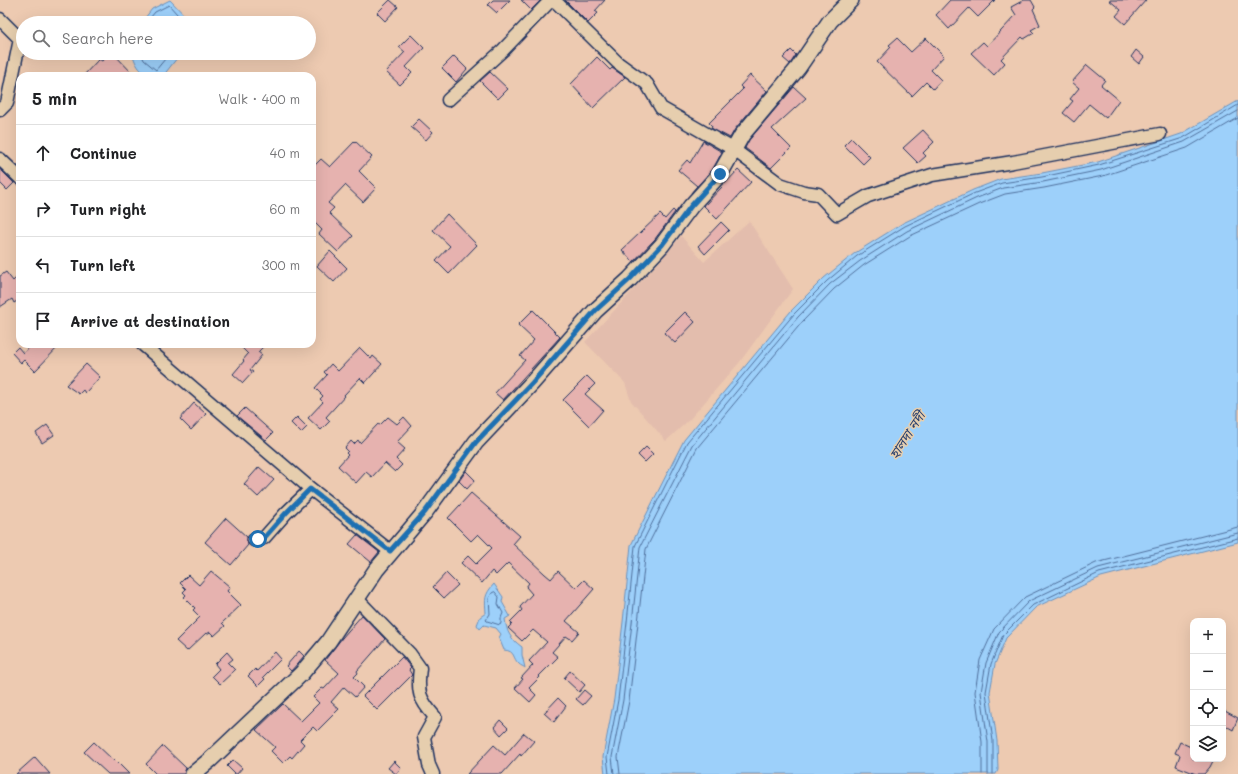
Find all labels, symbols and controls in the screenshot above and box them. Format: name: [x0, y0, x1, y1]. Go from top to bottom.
search box: [16, 16, 316, 60]
icon: search: [30, 27, 52, 49]
text: Search here: [62, 28, 153, 48]
text: 5 min: [32, 87, 77, 109]
text: Walk · 400 m: [218, 90, 300, 107]
icon: ahead: [32, 142, 54, 164]
text: Continue: [70, 143, 137, 163]
text: 40 m: [270, 144, 300, 161]
route end: [711, 165, 729, 183]
icon: right: [32, 198, 54, 220]
text: Turn right: [70, 199, 147, 219]
text: 60 m: [270, 200, 300, 217]
icon: left: [32, 254, 54, 276]
text: Turn left: [70, 255, 135, 275]
text: 300 m: [262, 256, 300, 273]
icon: arrive: [32, 310, 54, 332]
text: Arrive at destination: [70, 311, 230, 331]
water label: হালদা নদী: [885, 406, 930, 462]
route start: [249, 530, 267, 548]
map controls: [1190, 618, 1226, 762]
button: +: [1190, 618, 1226, 654]
button: −: [1190, 654, 1226, 690]
button: locate: [1190, 690, 1226, 726]
button: layers: [1190, 726, 1226, 762]

